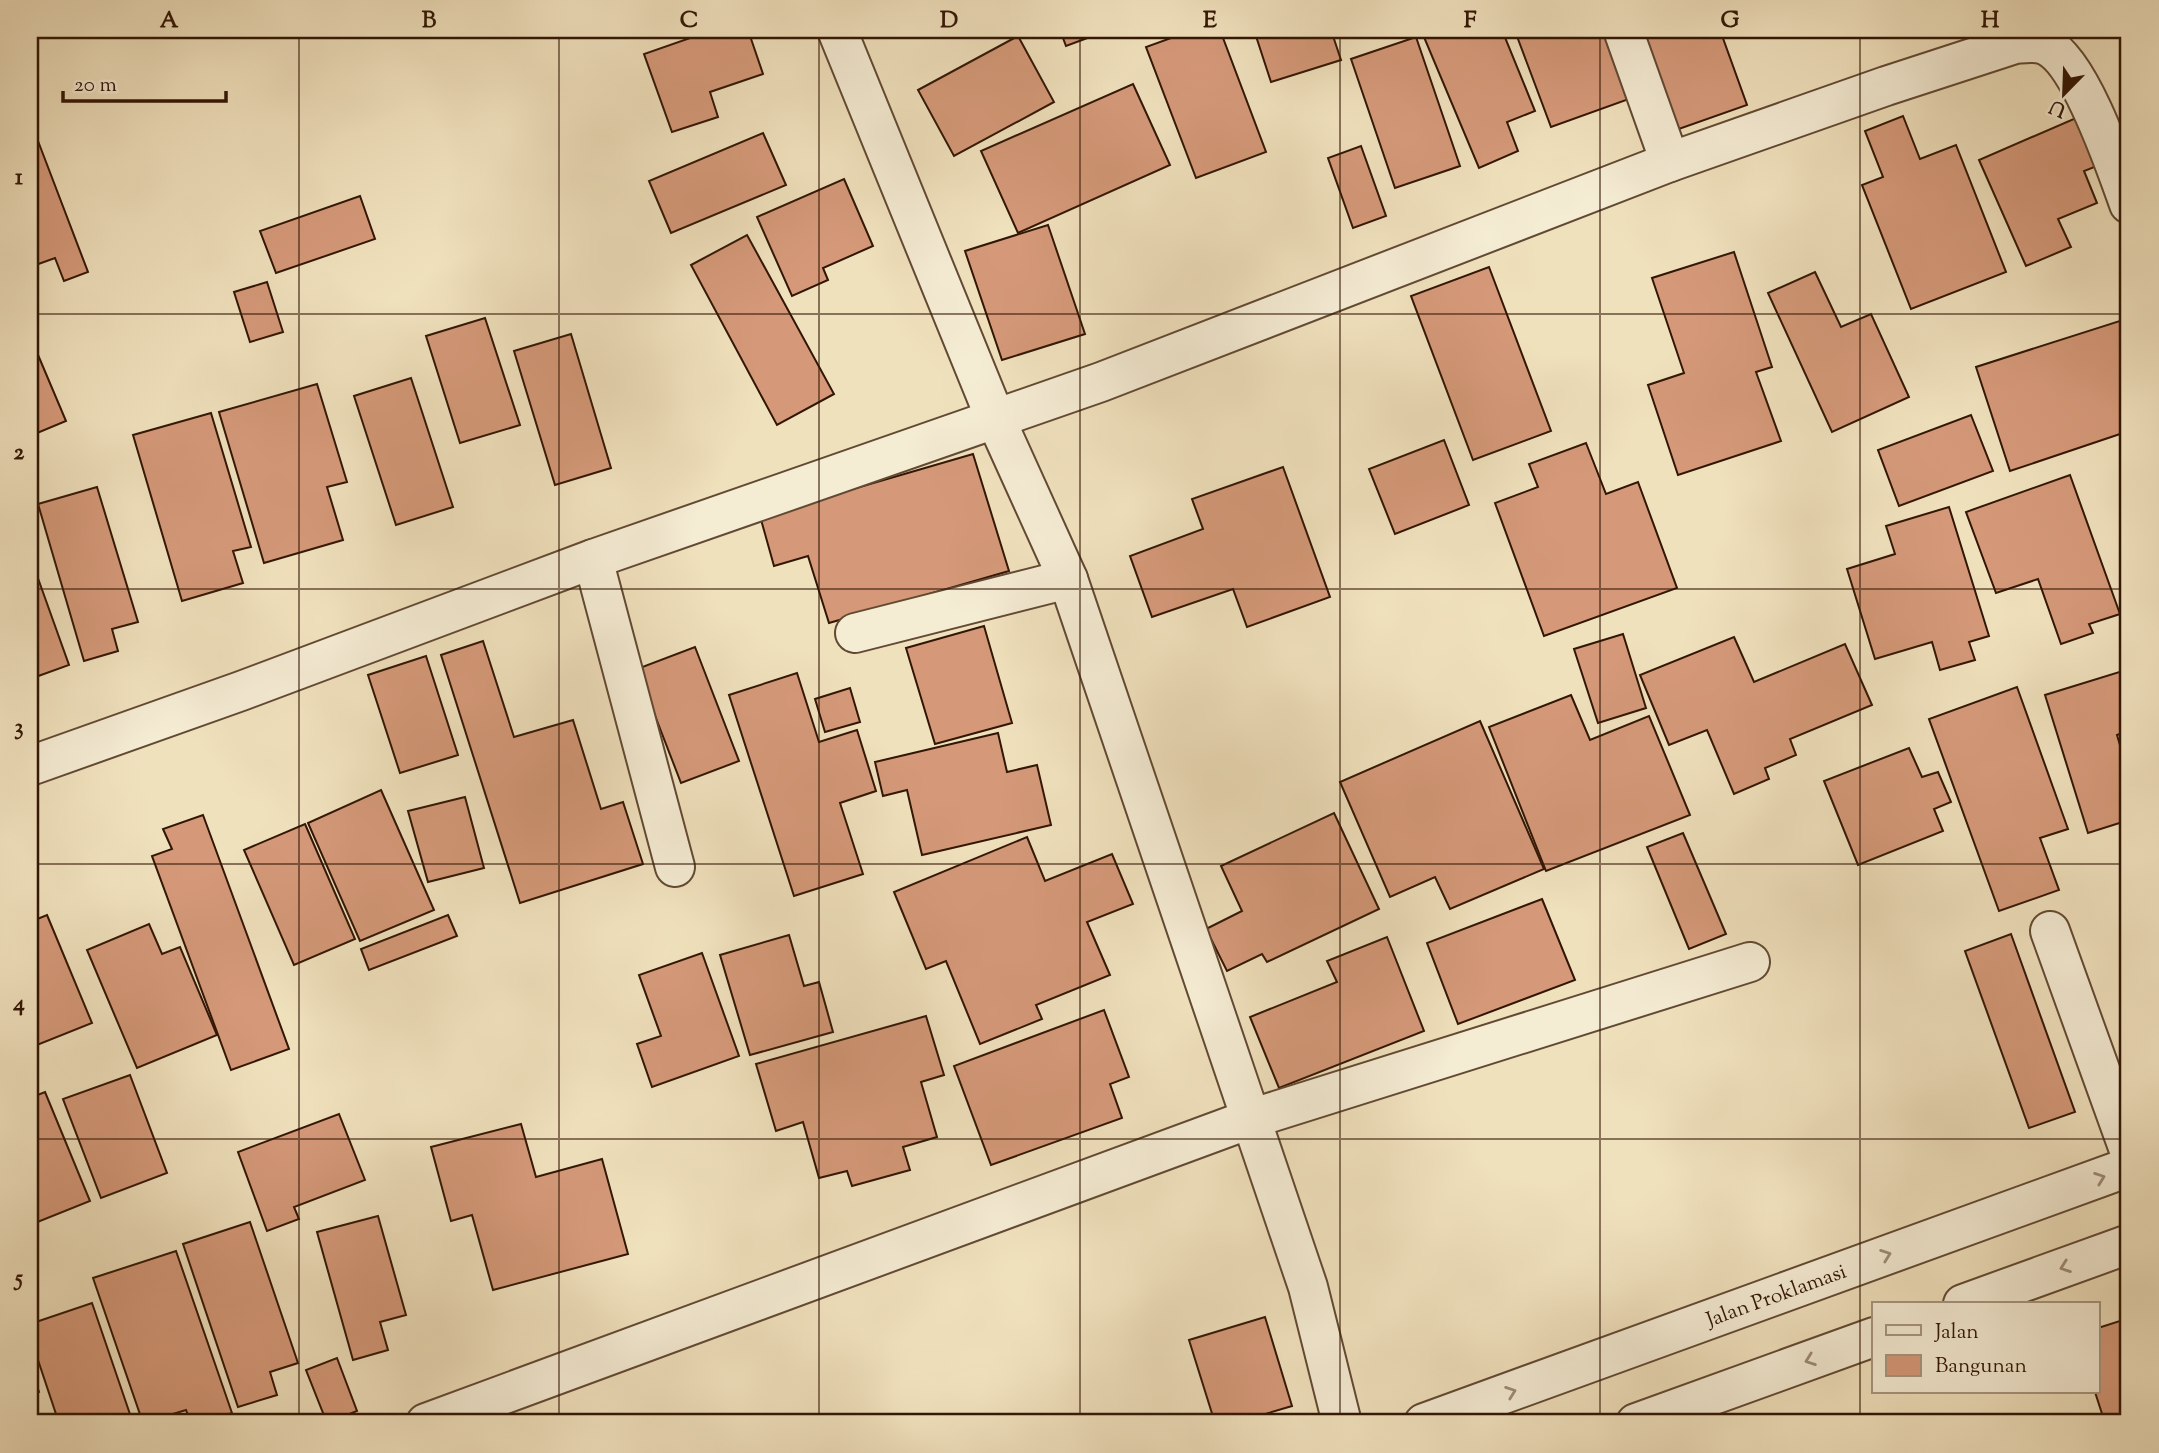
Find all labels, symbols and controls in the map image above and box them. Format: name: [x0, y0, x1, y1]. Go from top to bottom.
text: A: [160, 5, 179, 38]
text: B: [422, 5, 437, 38]
text: C: [680, 5, 698, 38]
text: D: [940, 5, 958, 38]
text: E: [1203, 5, 1217, 38]
text: F: [1464, 5, 1477, 38]
text: G: [1721, 5, 1740, 38]
text: H: [1981, 5, 2000, 38]
scale bar: [63, 60, 226, 104]
north arrow: [2030, 60, 2100, 130]
text: 20 m: [74, 71, 117, 101]
text: U: [2045, 92, 2071, 123]
text: 1: [15, 162, 23, 195]
text: 2: [14, 437, 25, 470]
text: 3: [14, 712, 24, 745]
text: 4: [12, 988, 25, 1021]
one-way arrow: [2093, 1172, 2105, 1186]
one-way arrow: [1879, 1250, 1891, 1264]
street label: Jalan Proklamasi: [1701, 1258, 1851, 1337]
one-way arrow: [2060, 1259, 2072, 1273]
text: 5: [13, 1263, 23, 1296]
legend: [1872, 1302, 2100, 1394]
text: Jalan: [1934, 1318, 1979, 1348]
one-way arrow: [1804, 1352, 1816, 1366]
text: Bangunan: [1935, 1352, 2027, 1382]
one-way arrow: [1504, 1386, 1516, 1400]

